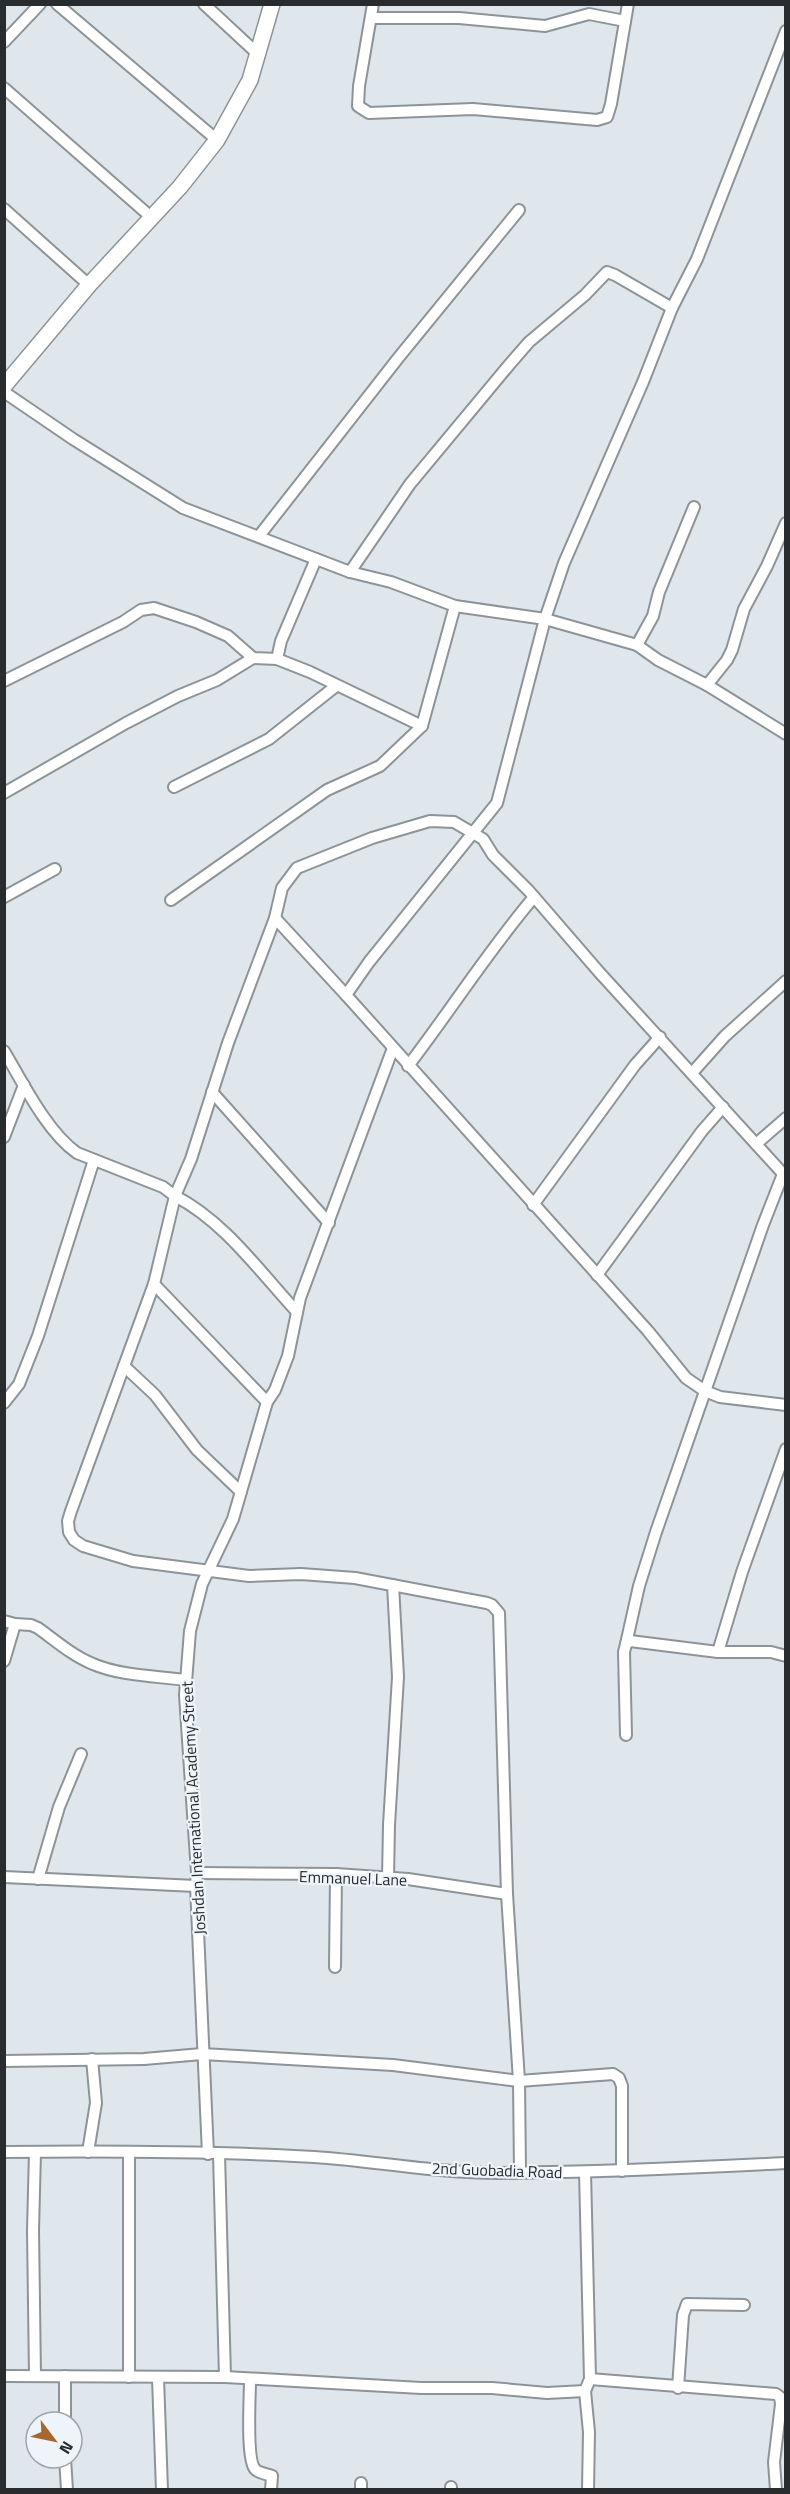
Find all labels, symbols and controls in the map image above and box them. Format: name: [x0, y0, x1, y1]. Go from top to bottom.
street label: Joshdan International Academy Street: [174, 1680, 212, 1936]
street label: Emmanuel Lane: [298, 1864, 408, 1892]
street label: 2nd Guobadia Road: [431, 2156, 563, 2184]
north arrow: [24, 2410, 84, 2470]
text: N: [54, 2437, 80, 2459]

